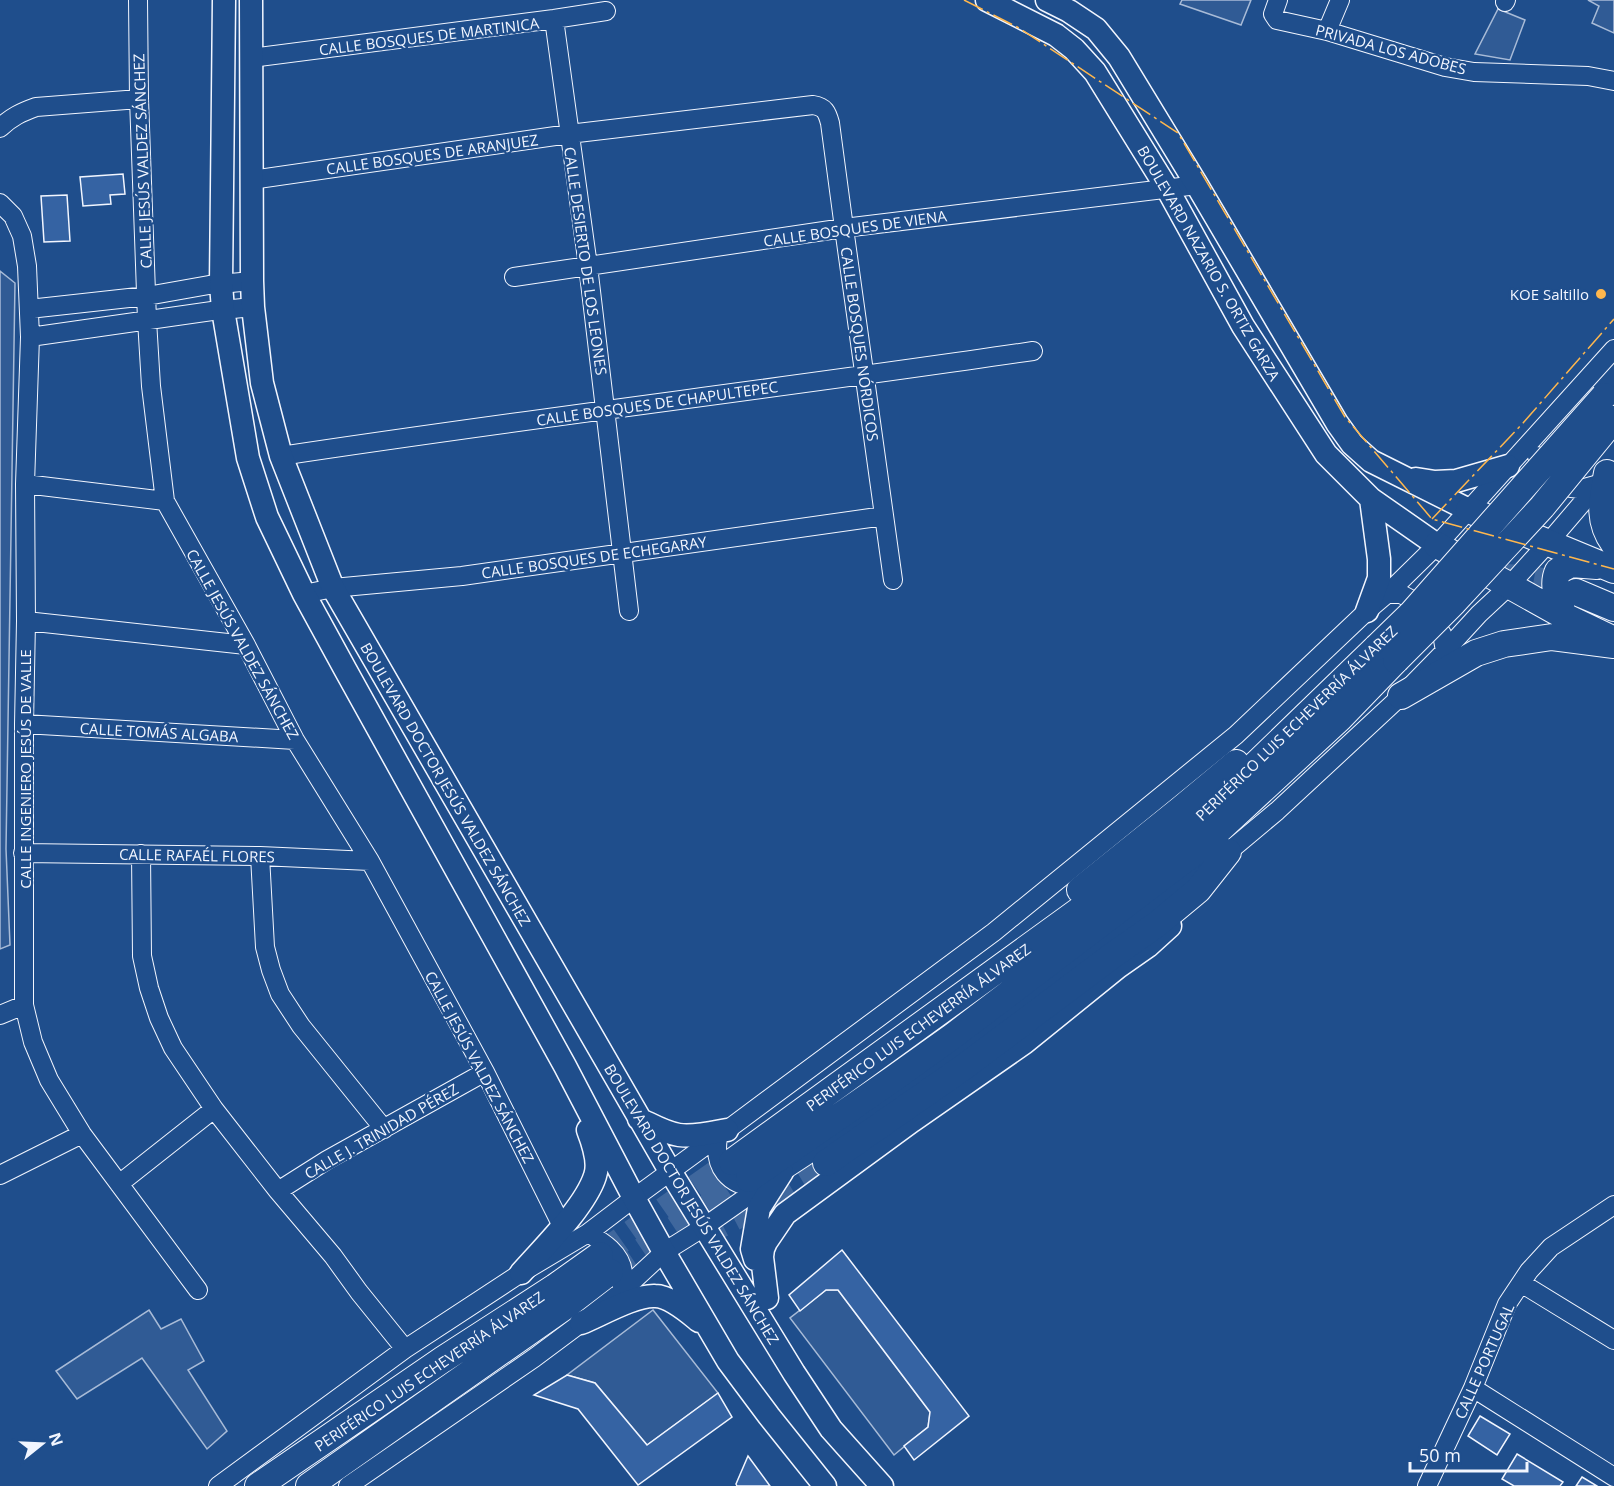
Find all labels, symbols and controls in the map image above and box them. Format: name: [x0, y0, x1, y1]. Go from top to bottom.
street label: CALLE BOSQUES DE MARTINICA: [318, 13, 541, 59]
street label: PRIVADA LOS ADOBES: [1314, 19, 1468, 79]
street label: CALLE JESÚS VALDEZ SÁNCHEZ: [128, 53, 156, 269]
street label: CALLE BOSQUES DE ARANJUEZ: [325, 129, 539, 179]
street label: BOULEVARD NAZARIO S. ORTIZ GARZA: [1133, 142, 1285, 385]
street label: CALLE DESIERTO DE LOS LEONES: [560, 146, 612, 376]
street label: CALLE BOSQUES DE VIENA: [762, 205, 948, 251]
street label: CALLE BOSQUES NÓRDICOS: [836, 246, 884, 442]
place label: KOE Saltillo: [1510, 284, 1589, 304]
marker: KOE Saltillo: [1594, 287, 1608, 301]
street label: CALLE BOSQUES DE CHAPULTEPEC: [535, 376, 779, 430]
street label: CALLE BOSQUES DE ECHEGARAY: [480, 531, 709, 583]
street label: CALLE JESÚS VALDEZ SÁNCHEZ: [182, 545, 304, 743]
street label: PERIFÉRICO LUIS ECHEVERRÍA ÁLVAREZ: [1191, 621, 1401, 825]
street label: BOULEVARD DOCTOR JESÚS VALDEZ SÁNCHEZ: [356, 639, 536, 929]
street label: CALLE INGENIERO JESÚS DE VALLE: [15, 649, 35, 889]
street label: CALLE TOMÁS ALGABA: [79, 718, 239, 746]
street label: CALLE RAFAÉL FLORES: [119, 844, 275, 866]
street label: PERIFÉRICO LUIS ECHEVERRÍA ÁLVAREZ: [802, 939, 1034, 1115]
street label: CALLE JESÚS VALDEZ SÁNCHEZ: [421, 967, 539, 1167]
street label: BOULEVARD DOCTOR JESÚS VALDEZ SÁNCHEZ: [600, 1060, 784, 1348]
street label: CALLE J. TRINIDAD PÉREZ: [300, 1079, 462, 1183]
street label: PERIFÉRICO LUIS ECHEVERRÍA ÁLVAREZ: [310, 1286, 548, 1456]
street label: CALLE PORTUGAL: [1450, 1300, 1518, 1422]
north arrow: [12, 1414, 72, 1474]
text: N: [44, 1430, 69, 1449]
scale bar: [1410, 1435, 1527, 1473]
text: 50 m: [1419, 1443, 1461, 1467]

